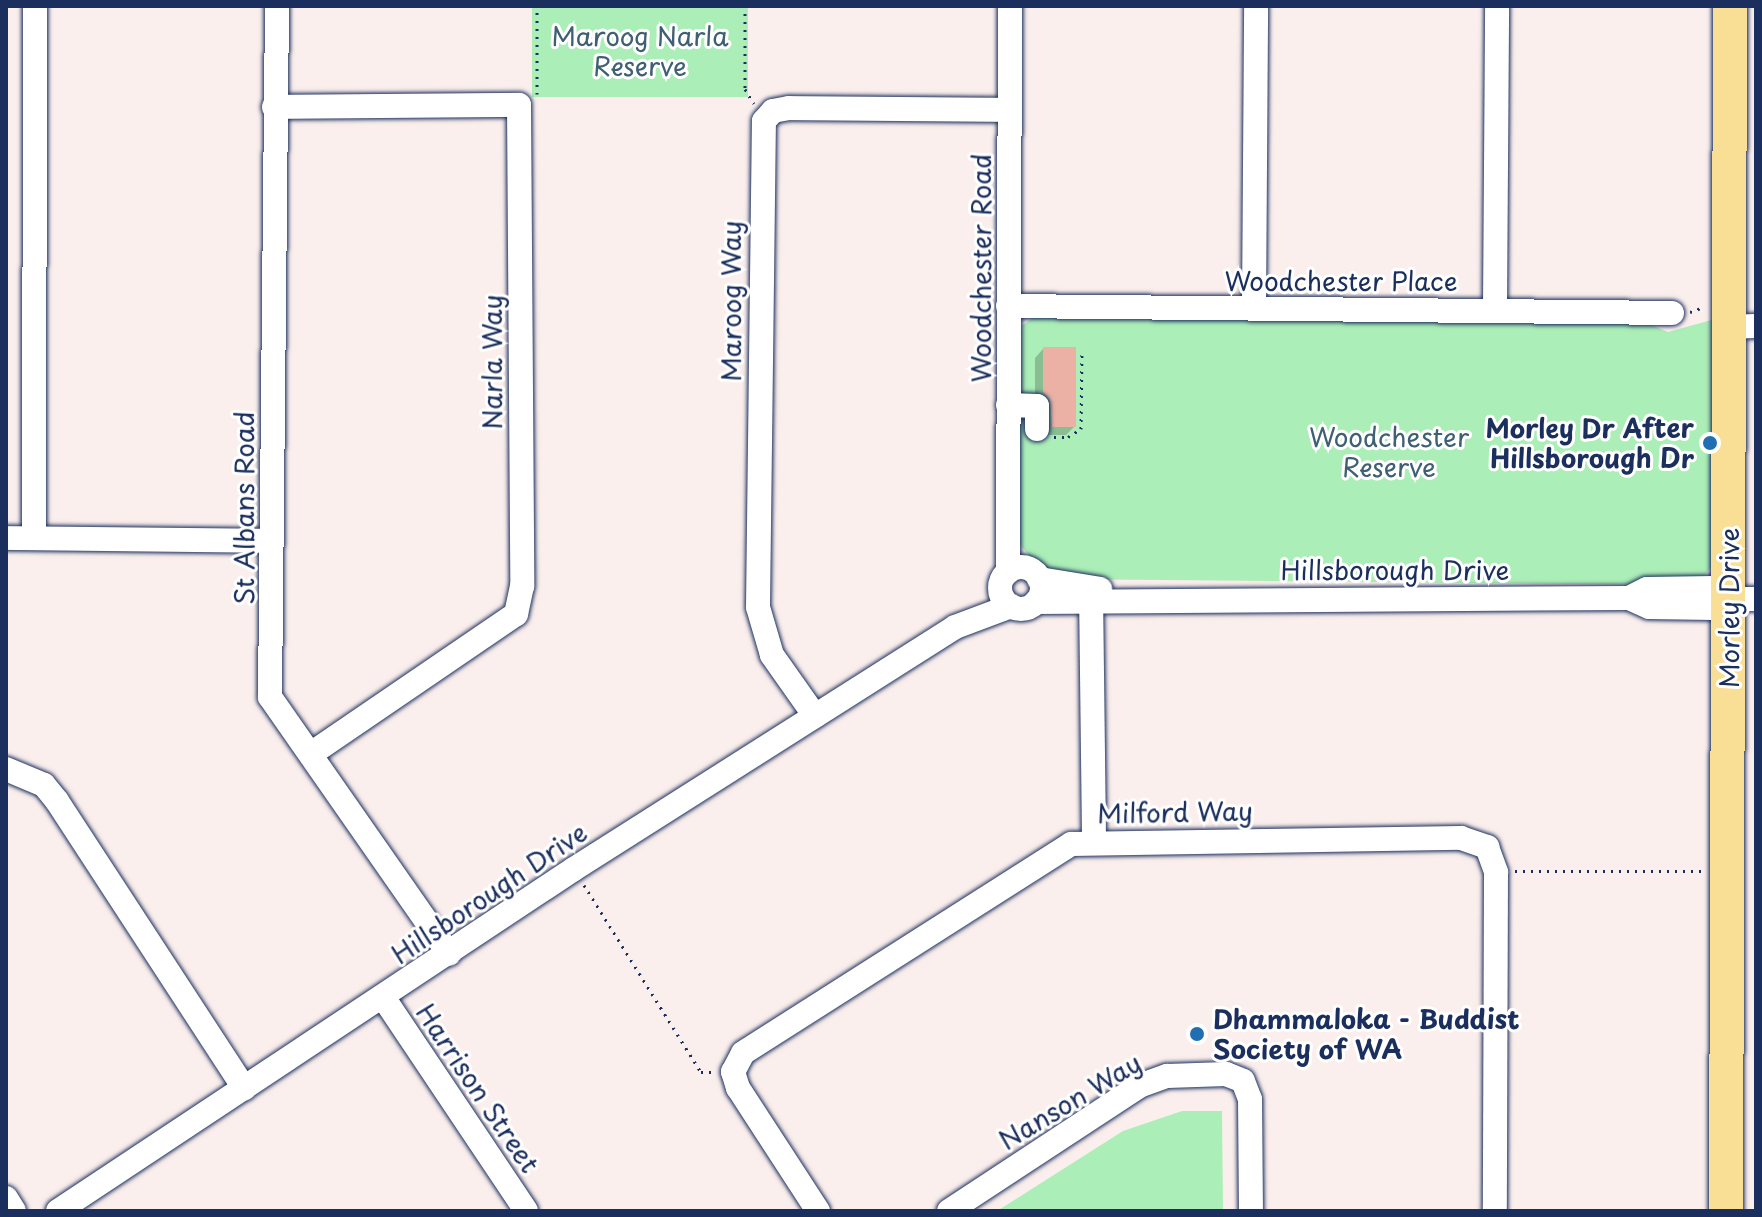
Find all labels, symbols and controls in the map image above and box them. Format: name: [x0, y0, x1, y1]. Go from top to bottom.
park label: Maroog Narla Reserve: [551, 20, 729, 82]
street label: Woodchester Road: [965, 152, 997, 384]
street label: Maroog Way: [715, 220, 747, 382]
street label: Woodchester Place: [1224, 265, 1458, 297]
street label: Narla Way: [476, 294, 508, 430]
street label: St Albans Road: [228, 412, 260, 604]
place label: Morley Dr After Hillsborough Dr: [1482, 412, 1694, 474]
park label: Woodchester Reserve: [1309, 421, 1469, 482]
marker: Morley Dr After Hillsborough Dr: [1701, 434, 1719, 452]
street label: Morley Drive: [1713, 526, 1745, 690]
street label: Hillsborough Drive: [1280, 554, 1510, 586]
street label: Milford Way: [1097, 795, 1253, 829]
street label: Hillsborough Drive: [385, 816, 593, 970]
street label: Harrison Street: [410, 998, 546, 1178]
place label: Dhammaloka - Buddist Society of WA: [1213, 1003, 1521, 1064]
marker: Dhammaloka - Buddist Society of WA: [1188, 1025, 1206, 1043]
street label: Nanson Way: [994, 1047, 1146, 1155]

